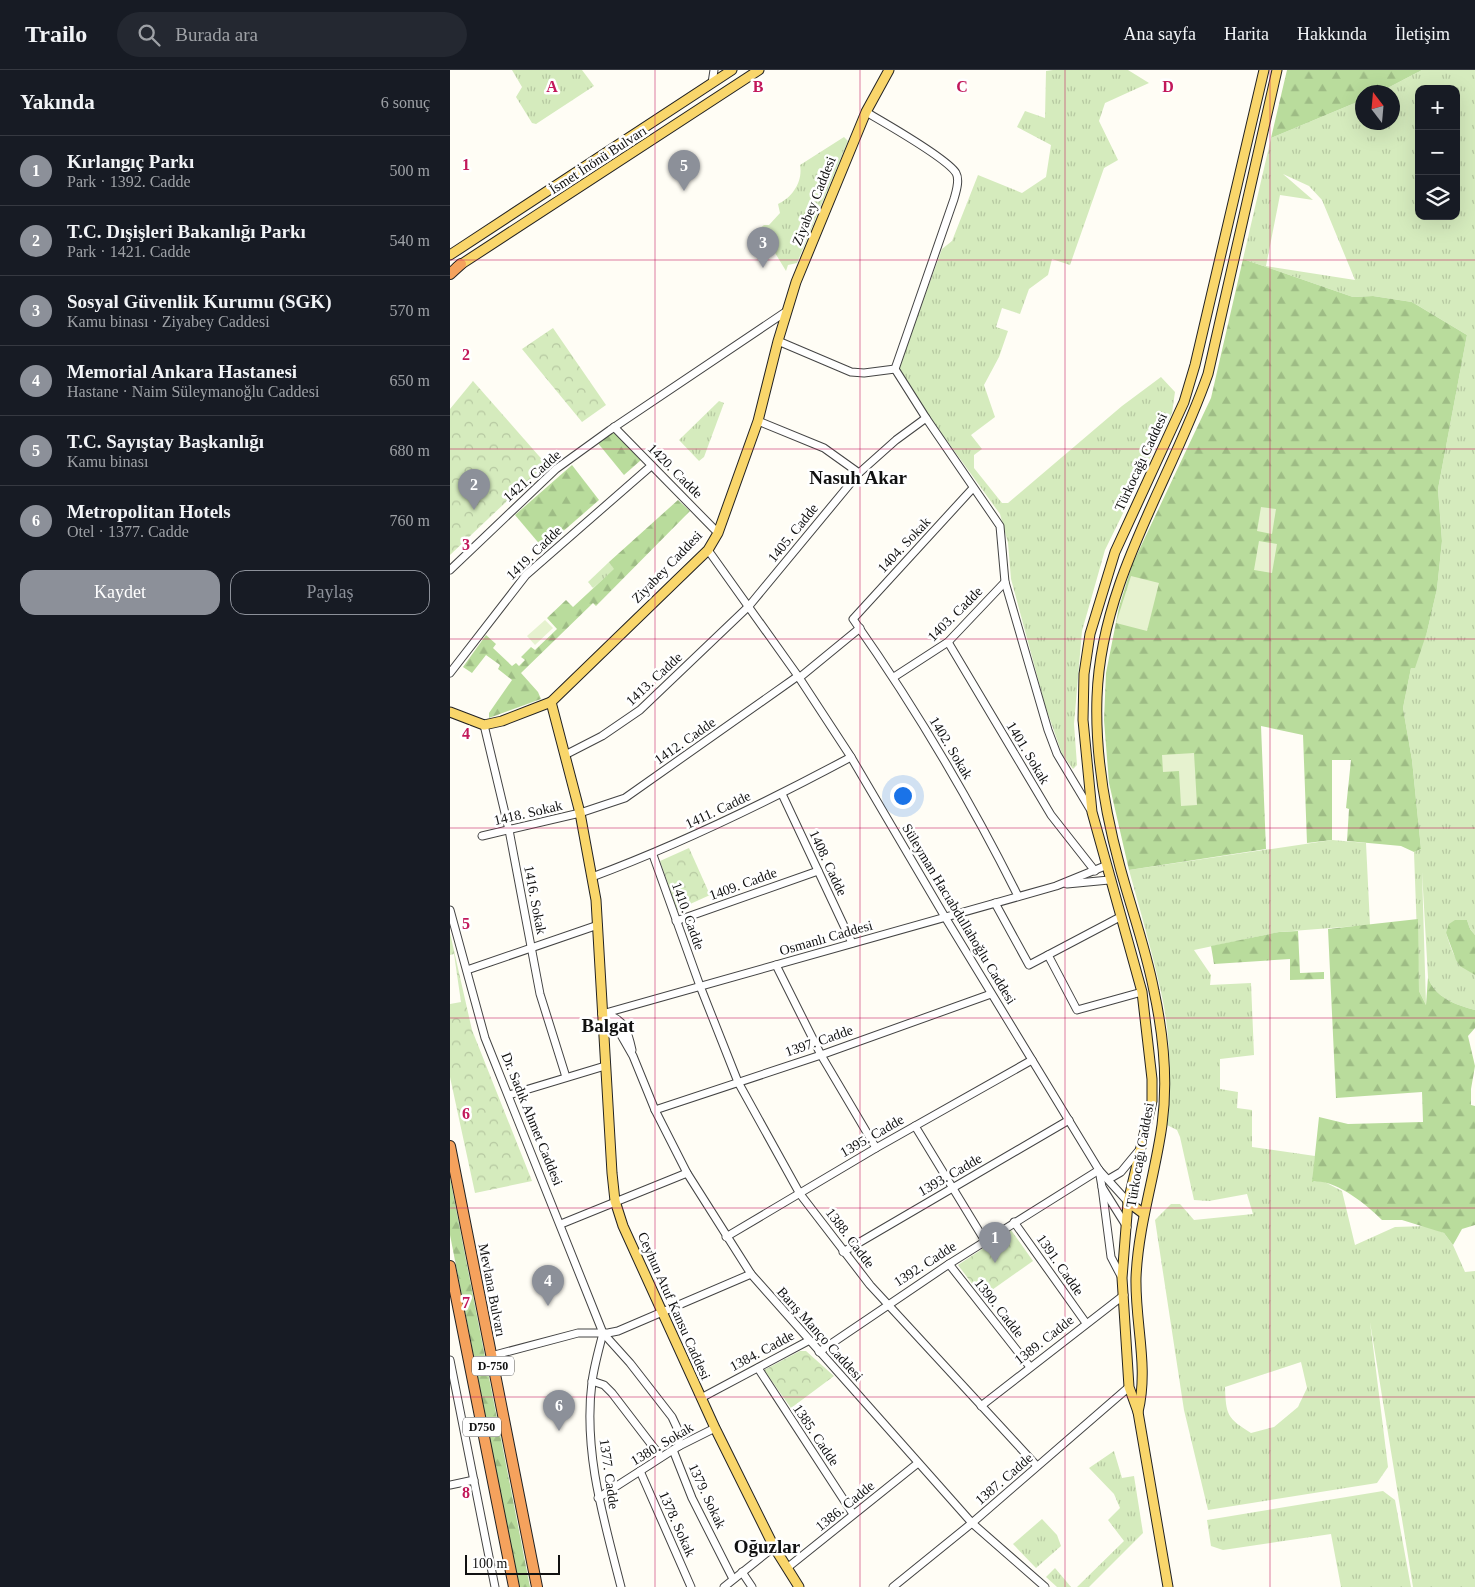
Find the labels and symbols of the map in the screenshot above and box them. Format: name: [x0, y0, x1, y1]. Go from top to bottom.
text: A: [546, 78, 558, 95]
text: B: [753, 78, 764, 95]
text: C: [956, 78, 968, 95]
text: D: [1162, 78, 1174, 95]
north arrow: [1355, 85, 1400, 130]
street label: İsmet İnönü Bulvarı: [547, 123, 649, 197]
pin: 5: [668, 150, 700, 191]
street label: Ziyabey Caddesi: [789, 154, 839, 248]
text: 1: [462, 156, 470, 173]
pin: 3: [747, 227, 779, 268]
text: 2: [462, 346, 470, 363]
street label: Türkocağı Caddesi: [1112, 411, 1170, 513]
street label: 1420. Cadde: [645, 441, 705, 501]
street label: 1421. Cadde: [500, 447, 564, 505]
district label: Nasuh Akar: [809, 467, 907, 488]
pin: 2: [458, 469, 490, 510]
street label: 1405. Cadde: [765, 501, 821, 565]
street label: 1404. Sokak: [875, 514, 933, 576]
street label: 1419. Cadde: [503, 523, 565, 583]
street label: Ziyabey Caddesi: [629, 528, 705, 606]
text: 3: [462, 536, 470, 553]
street label: 1403. Cadde: [925, 584, 985, 644]
street label: 1413. Cadde: [623, 649, 685, 709]
street label: 1402. Sokak: [927, 714, 975, 782]
street label: 1412. Cadde: [652, 715, 718, 767]
street label: 1401. Sokak: [1004, 719, 1052, 787]
text: 4: [462, 725, 470, 742]
your location: [890, 783, 916, 809]
street label: 1411. Cadde: [683, 788, 753, 832]
street label: 1418. Sokak: [492, 798, 564, 828]
street label: Süleyman Hacıabdullahoğlu Caddesi: [899, 821, 1019, 1007]
street label: 1408. Cadde: [806, 828, 850, 898]
street label: 1416. Sokak: [521, 864, 549, 936]
street label: 1409. Cadde: [707, 865, 779, 903]
street label: 1410. Cadde: [669, 880, 707, 952]
text: 5: [462, 915, 470, 932]
street label: Osmanlı Caddesi: [778, 918, 874, 958]
district label: Balgat: [582, 1015, 635, 1036]
street label: 1397. Cadde: [783, 1022, 855, 1060]
street label: Dr. Sadık Ahmet Caddesi: [498, 1050, 566, 1188]
street label: Türkocağı Caddesi: [1123, 1101, 1157, 1209]
text: 6: [462, 1105, 470, 1122]
street label: 1395. Cadde: [838, 1112, 906, 1160]
street label: 1393. Cadde: [916, 1151, 984, 1199]
street label: 1388. Cadde: [823, 1205, 877, 1271]
pin: 1: [979, 1222, 1011, 1263]
street label: Ceyhun Atuf Kansu Caddesi: [635, 1230, 713, 1382]
street label: 1391. Cadde: [1034, 1232, 1086, 1298]
street label: 1392. Cadde: [891, 1238, 959, 1290]
street label: Mevlana Bulvarı: [476, 1242, 508, 1338]
pin: 4: [532, 1265, 564, 1306]
street label: 1390. Cadde: [971, 1276, 1027, 1340]
street label: Barış Manço Caddesi: [774, 1284, 866, 1384]
text: 7: [462, 1294, 470, 1311]
street label: 1389. Cadde: [1012, 1312, 1076, 1368]
street label: 1384. Cadde: [727, 1328, 797, 1374]
road number: D-750: [472, 1356, 514, 1375]
pin: 6: [543, 1390, 575, 1431]
street label: 1385. Cadde: [790, 1401, 842, 1469]
road number: D750: [463, 1418, 501, 1436]
street label: 1380. Sokak: [628, 1420, 696, 1468]
street label: 1377. Cadde: [597, 1438, 621, 1510]
street label: 1387. Cadde: [972, 1450, 1036, 1508]
street label: 1379. Sokak: [685, 1461, 729, 1531]
street label: 1386. Cadde: [813, 1478, 877, 1534]
text: 8: [462, 1484, 470, 1501]
street label: 1378. Sokak: [656, 1489, 698, 1559]
district label: Oğuzlar: [734, 1536, 801, 1557]
scale bar: [465, 1552, 560, 1575]

